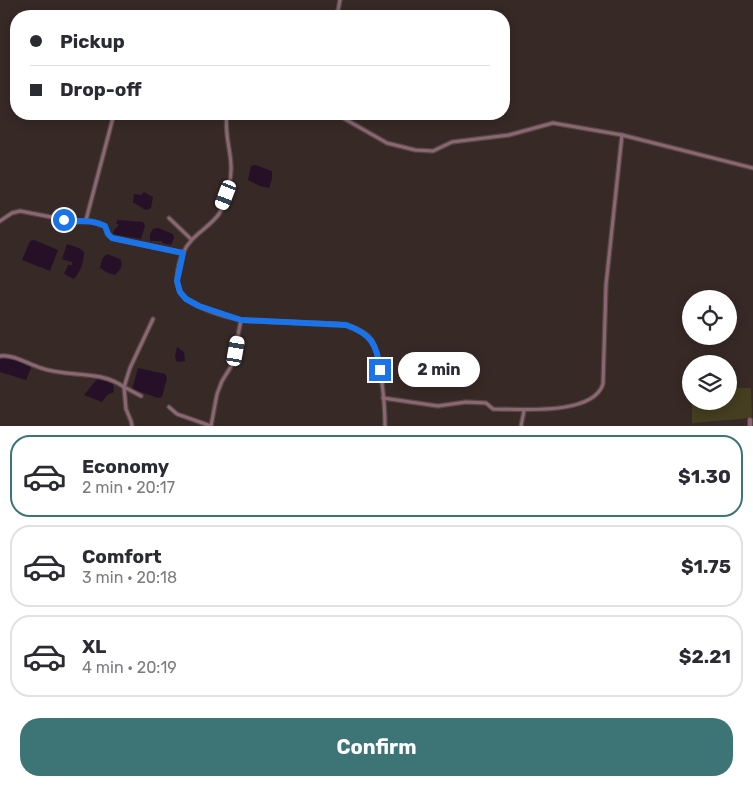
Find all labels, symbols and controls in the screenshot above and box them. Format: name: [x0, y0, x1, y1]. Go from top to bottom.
text: Pickup: [60, 30, 125, 53]
text: Drop-off: [60, 78, 142, 101]
car: [213, 178, 238, 212]
route start: [53, 209, 75, 231]
map controls: [682, 290, 737, 410]
button: locate: [682, 290, 737, 345]
car: [226, 335, 245, 367]
callout: 2 min: [398, 352, 480, 388]
button: layers: [682, 355, 737, 410]
route end: [369, 359, 391, 381]
text: 2 min: [417, 360, 461, 379]
icon: car: [22, 454, 67, 499]
text: Economy: [82, 455, 169, 478]
text: $1.30: [678, 465, 731, 488]
text: 2 min · 20:17: [82, 478, 175, 497]
icon: car: [22, 544, 67, 589]
text: Comfort: [82, 545, 162, 568]
text: $1.75: [681, 555, 731, 578]
text: 3 min · 20:18: [82, 568, 177, 587]
icon: car: [22, 634, 67, 679]
text: XL: [82, 635, 106, 658]
text: $2.21: [679, 645, 731, 668]
text: 4 min · 20:19: [82, 658, 177, 677]
button: Confirm: [20, 718, 733, 776]

